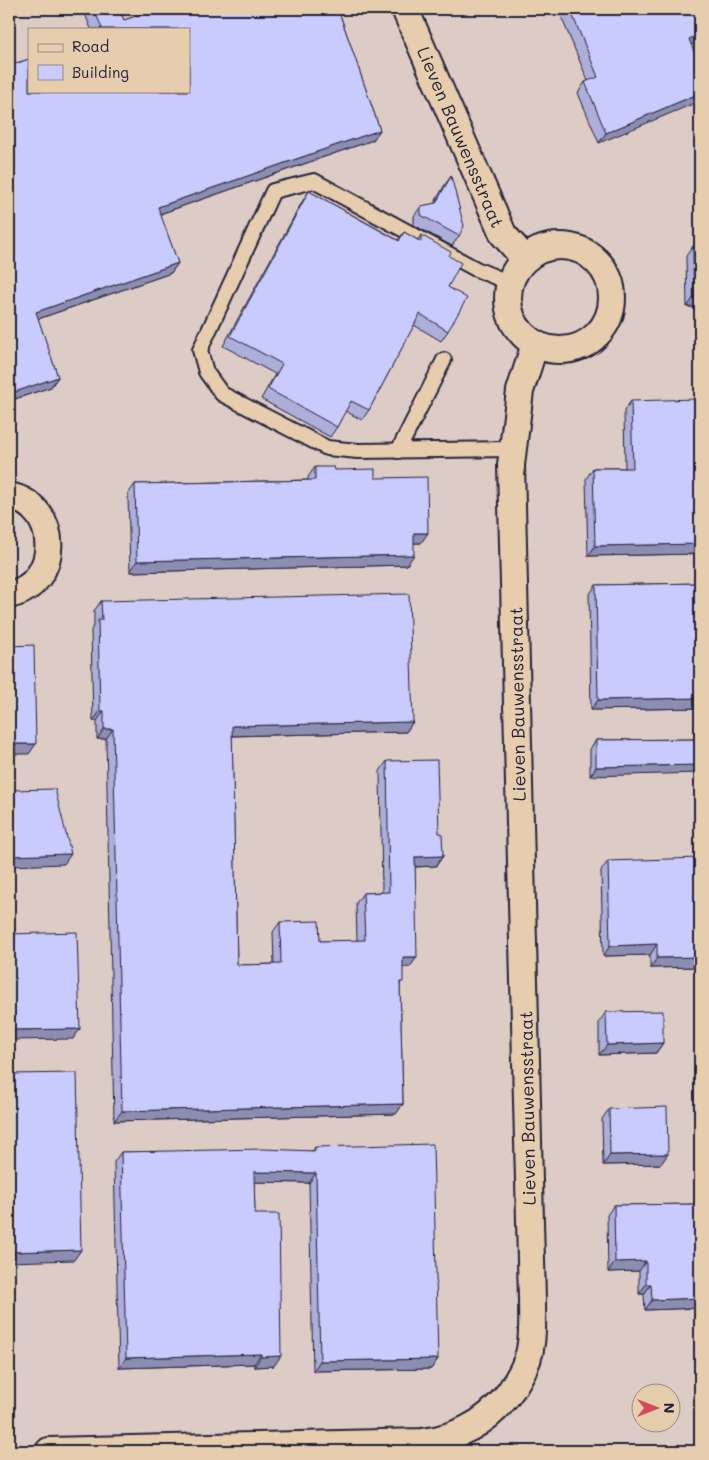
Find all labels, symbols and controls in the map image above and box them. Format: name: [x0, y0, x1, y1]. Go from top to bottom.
legend: [28, 28, 190, 92]
text: Road: [72, 36, 109, 56]
street label: Lieven Bauwensstraat: [412, 43, 510, 231]
text: Building: [72, 62, 129, 82]
street label: Lieven Bauwensstraat: [503, 606, 531, 802]
street label: Lieven Bauwensstraat: [513, 1010, 541, 1206]
north arrow: [632, 1382, 682, 1432]
text: N: [660, 1403, 679, 1413]

